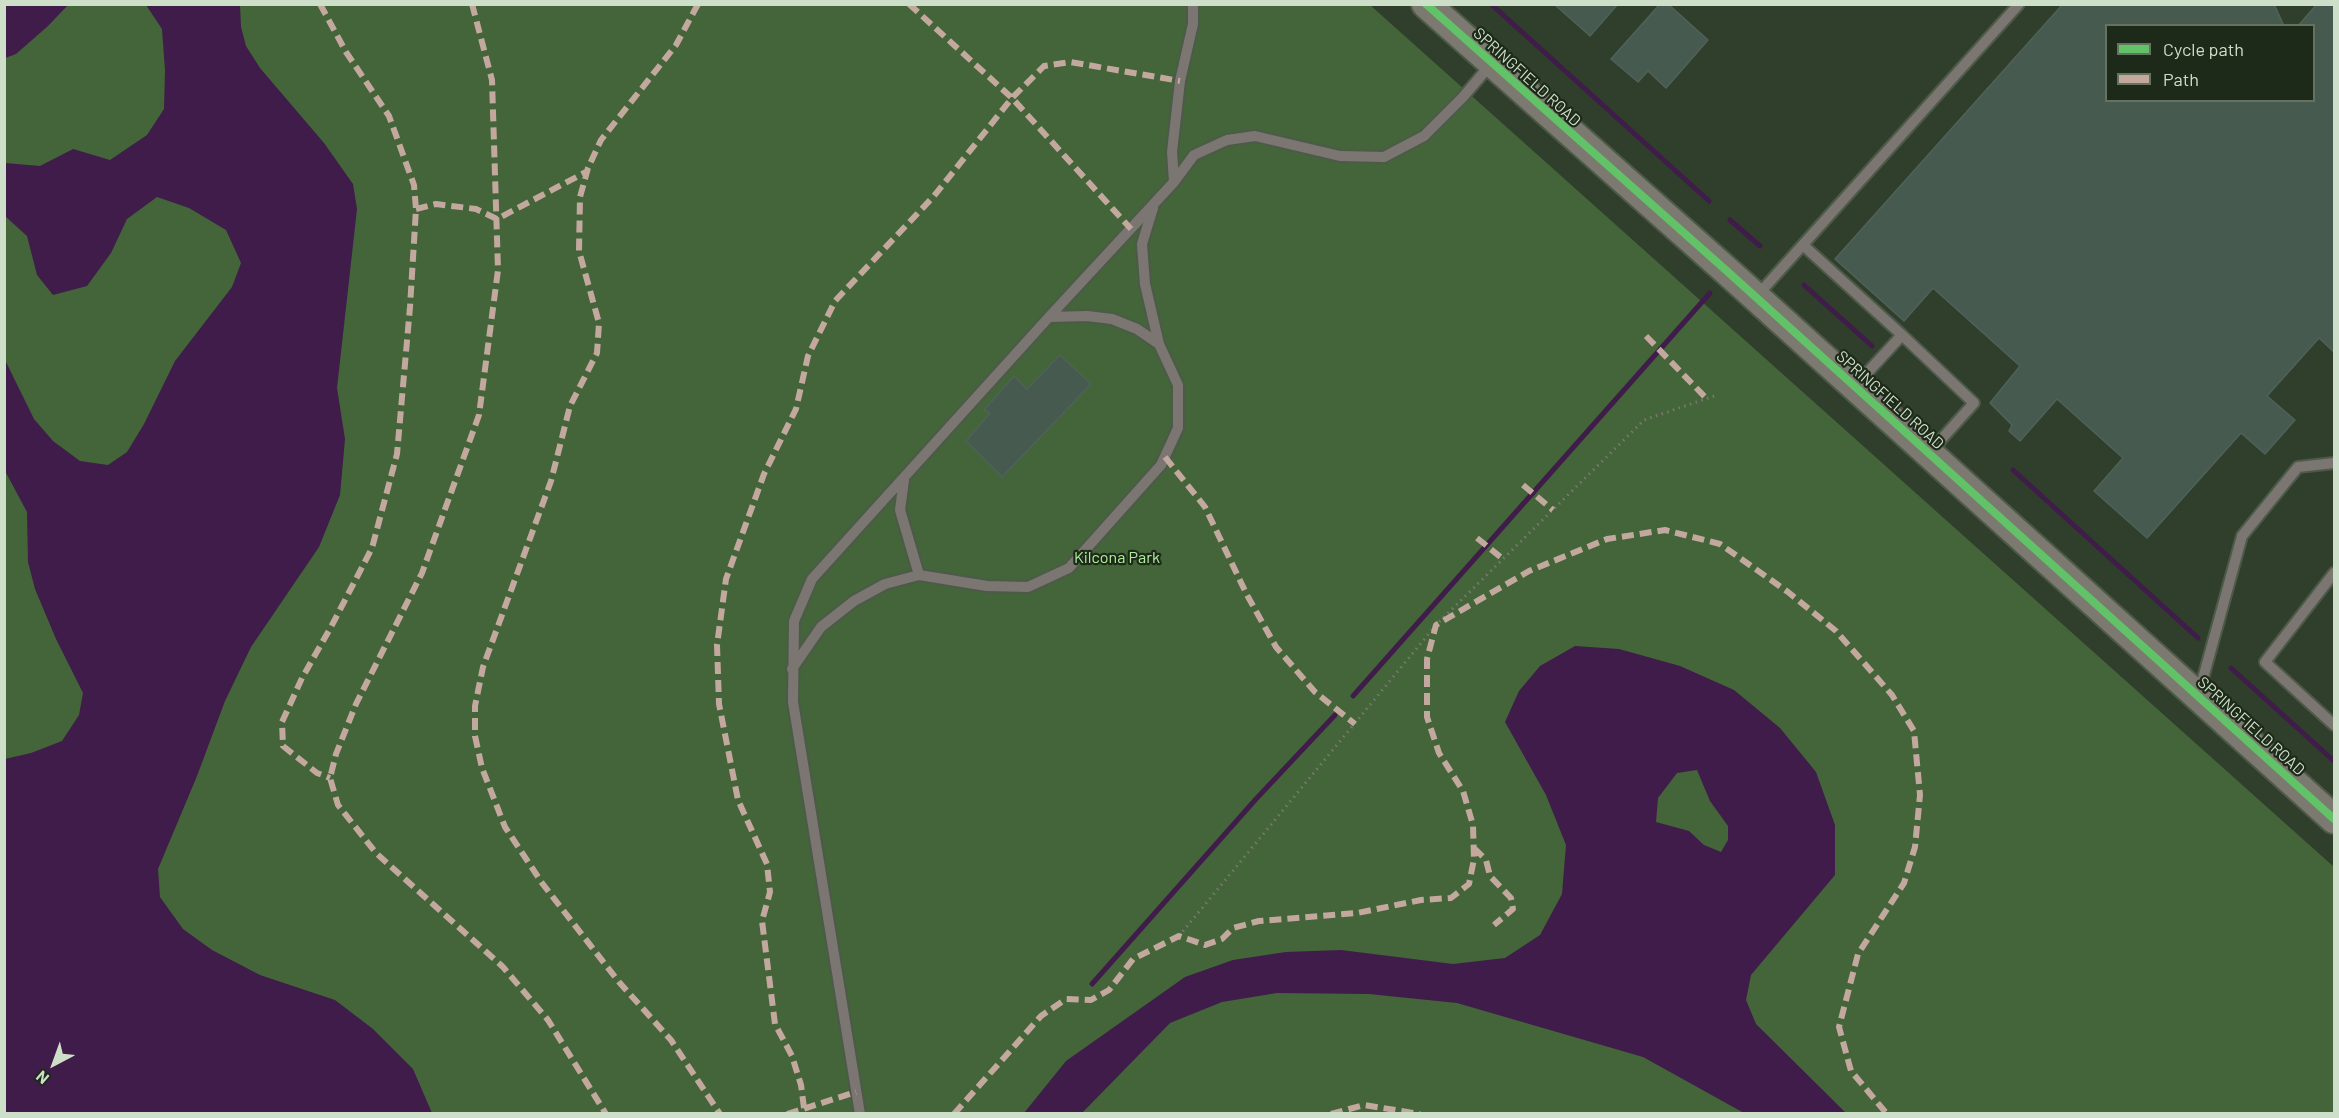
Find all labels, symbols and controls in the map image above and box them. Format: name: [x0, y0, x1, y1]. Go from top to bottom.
street label: SPRINGFIELD ROAD: [1469, 24, 1585, 130]
legend: [2105, 24, 2315, 102]
text: Cycle path: [2163, 38, 2244, 60]
text: Path: [2163, 68, 2199, 90]
street label: SPRINGFIELD ROAD: [1832, 347, 1948, 453]
park label: Kilcona Park: [1074, 548, 1160, 568]
street label: SPRINGFIELD ROAD: [2193, 673, 2309, 779]
north arrow: [24, 1034, 84, 1094]
text: N: [32, 1067, 52, 1089]

